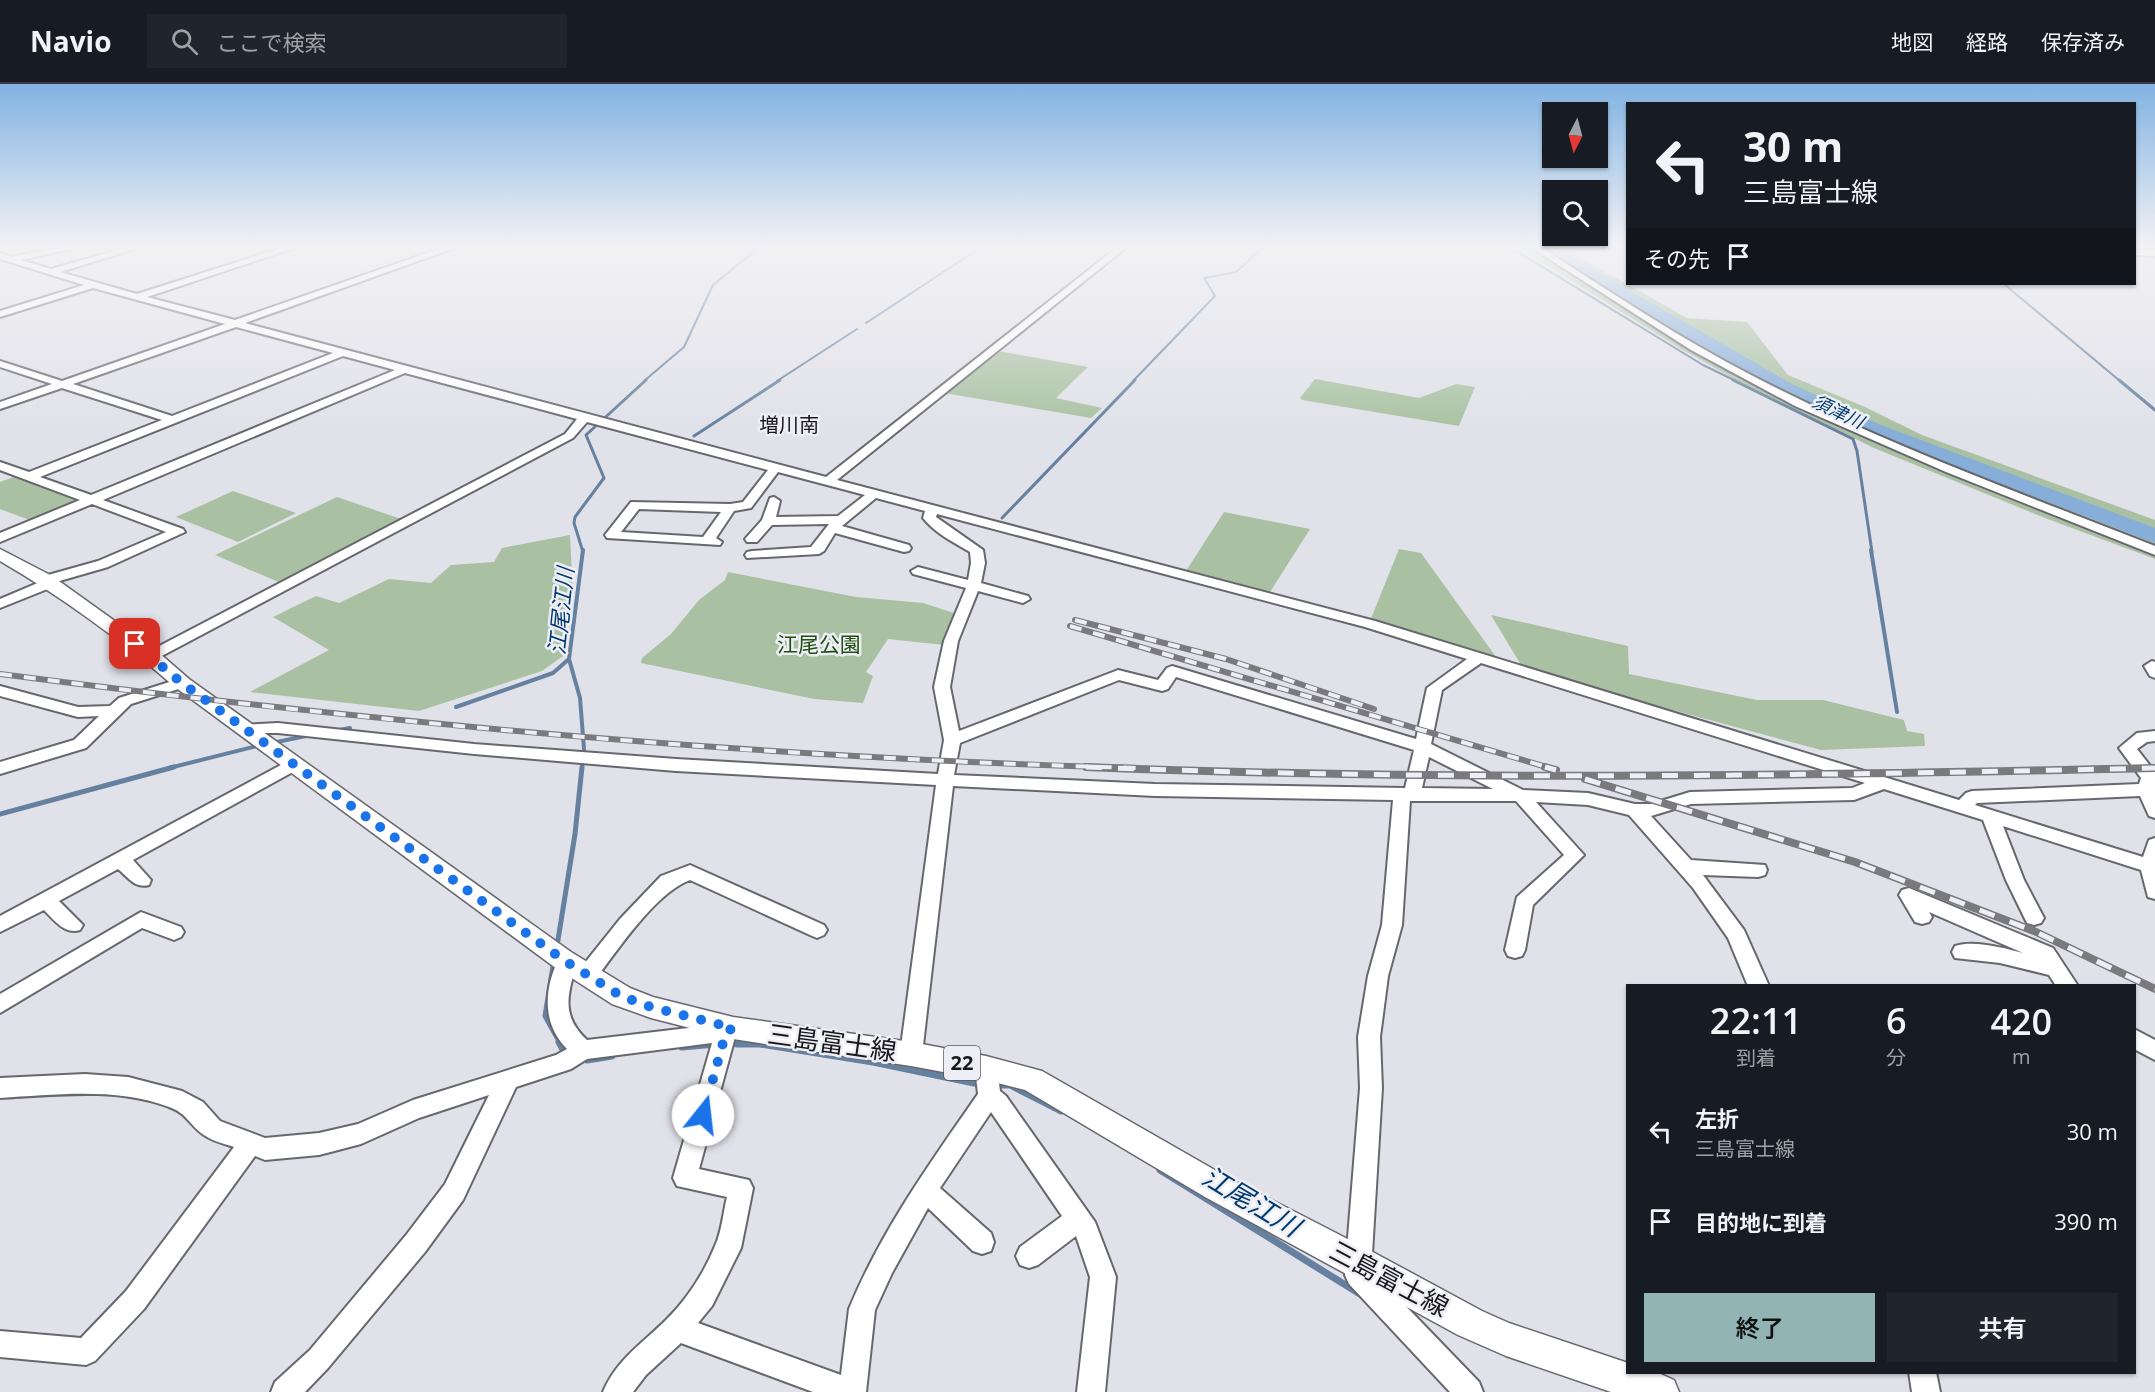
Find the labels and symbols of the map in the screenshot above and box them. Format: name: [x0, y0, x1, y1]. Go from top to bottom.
north arrow: [1542, 102, 1608, 168]
water label: 須津川: [1809, 389, 1870, 434]
district label: 増川南: [759, 411, 819, 438]
water label: 江尾江川: [540, 564, 580, 656]
pin: [109, 618, 160, 669]
park label: 江尾公園: [777, 630, 861, 658]
street label: 三島富士線: [765, 1015, 899, 1069]
road number: 22: [944, 1046, 980, 1080]
position arrow: [671, 1083, 735, 1147]
water label: 江尾江川: [1196, 1157, 1310, 1246]
street label: 三島富士線: [1324, 1232, 1455, 1325]

